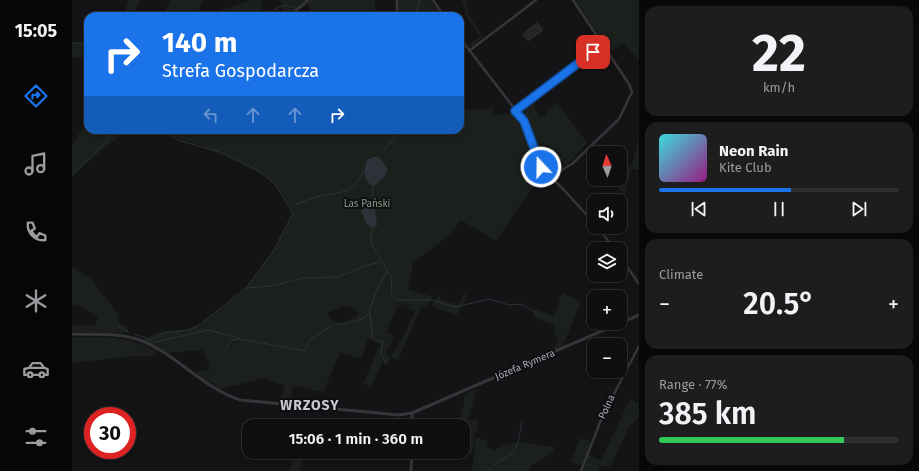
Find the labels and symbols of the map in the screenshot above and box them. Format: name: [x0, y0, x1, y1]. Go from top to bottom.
pin: [576, 35, 610, 69]
position arrow: [520, 146, 562, 188]
north arrow: [587, 146, 627, 186]
park label: Las Pański: [344, 197, 391, 210]
street label: Józefa Rymera: [493, 347, 557, 383]
street label: Polna: [596, 393, 618, 421]
district label: WRZOSY: [280, 397, 340, 414]
speed limit sign: 30: [84, 407, 136, 459]

